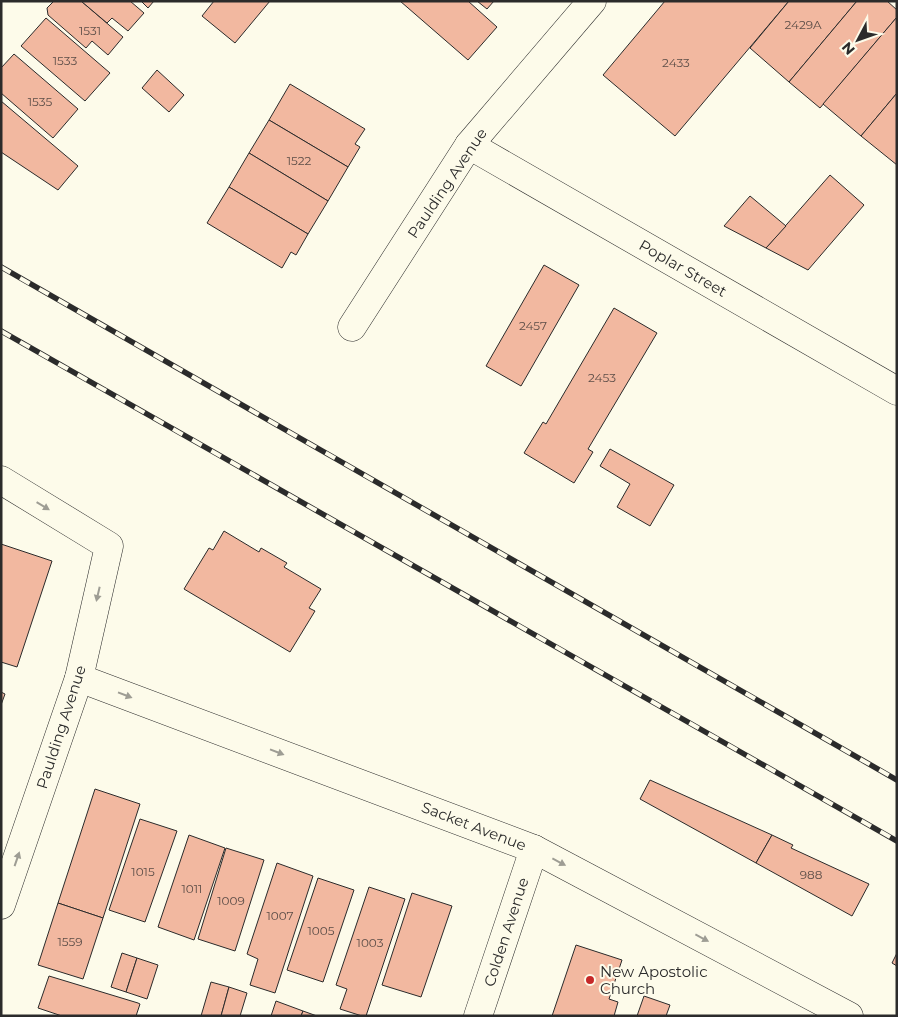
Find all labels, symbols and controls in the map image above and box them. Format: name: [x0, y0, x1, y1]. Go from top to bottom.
north arrow: [833, 15, 883, 65]
house number: 2429A: [784, 17, 822, 32]
house number: 1531: [79, 23, 101, 38]
text: N: [838, 38, 859, 59]
house number: 1533: [53, 53, 77, 68]
house number: 2433: [662, 55, 690, 70]
house number: 1535: [28, 94, 52, 109]
street label: Paulding Avenue: [403, 124, 491, 242]
house number: 1522: [287, 153, 312, 168]
street label: Poplar Street: [636, 235, 730, 301]
house number: 2457: [519, 318, 547, 333]
house number: 2453: [588, 370, 616, 385]
one-way arrow: [36, 501, 49, 510]
one-way arrow: [94, 586, 102, 602]
street label: Paulding Avenue: [32, 663, 90, 791]
one-way arrow: [118, 691, 133, 699]
one-way arrow: [270, 749, 284, 757]
street label: Sacket Avenue: [419, 797, 529, 855]
one-way arrow: [13, 851, 21, 866]
one-way arrow: [552, 858, 566, 866]
house number: 1015: [131, 864, 155, 879]
house number: 988: [800, 867, 823, 882]
street label: Colden Avenue: [479, 875, 533, 989]
house number: 1011: [182, 881, 202, 896]
house number: 1009: [217, 893, 245, 908]
house number: 1007: [266, 908, 294, 923]
house number: 1005: [307, 923, 335, 938]
house number: 1559: [57, 934, 83, 949]
one-way arrow: [695, 934, 710, 942]
house number: 1003: [357, 935, 384, 950]
place label: New Apostolic Church: [600, 962, 708, 998]
marker: New Apostolic Church: [584, 974, 596, 986]

